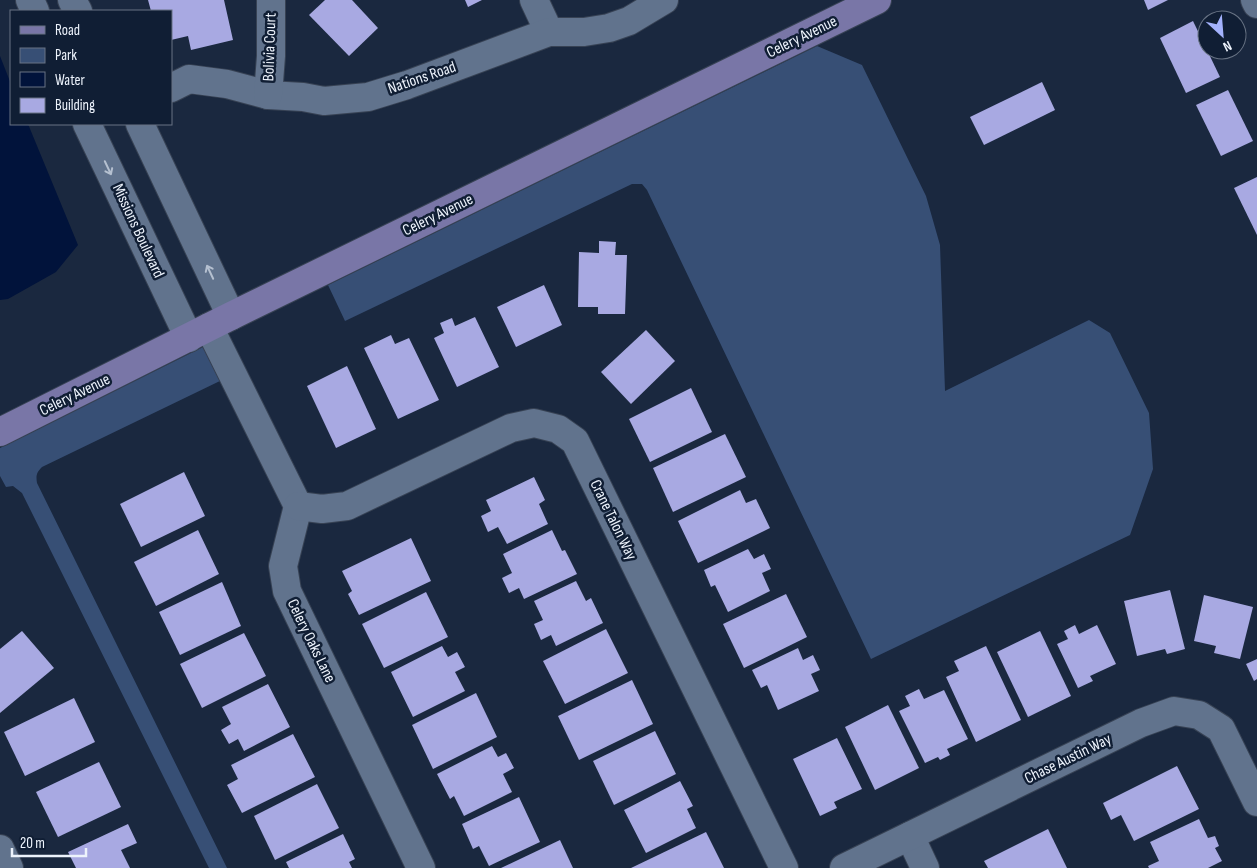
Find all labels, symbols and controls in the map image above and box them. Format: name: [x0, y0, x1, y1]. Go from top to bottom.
legend: [10, 10, 172, 125]
north arrow: [1197, 10, 1247, 60]
street label: Bolivia Court: [259, 12, 281, 82]
street label: Celery Avenue: [764, 12, 840, 62]
text: Road: [55, 21, 80, 40]
text: N: [1220, 37, 1235, 56]
text: Park: [55, 46, 77, 65]
street label: Nations Road: [386, 58, 458, 98]
text: Water: [55, 71, 86, 90]
text: Building: [55, 96, 95, 115]
one-way arrow: [104, 160, 113, 175]
street label: Missions Boulevard: [108, 181, 168, 281]
street label: Celery Avenue: [400, 190, 476, 240]
one-way arrow: [205, 265, 214, 280]
street label: Celery Avenue: [37, 370, 113, 420]
street label: Crane Talon Way: [585, 477, 641, 563]
street label: Celery Oaks Lane: [283, 596, 339, 686]
street label: Chase Austin Way: [1021, 730, 1115, 788]
scale bar: [12, 826, 86, 858]
text: 20 m: [20, 834, 45, 853]

